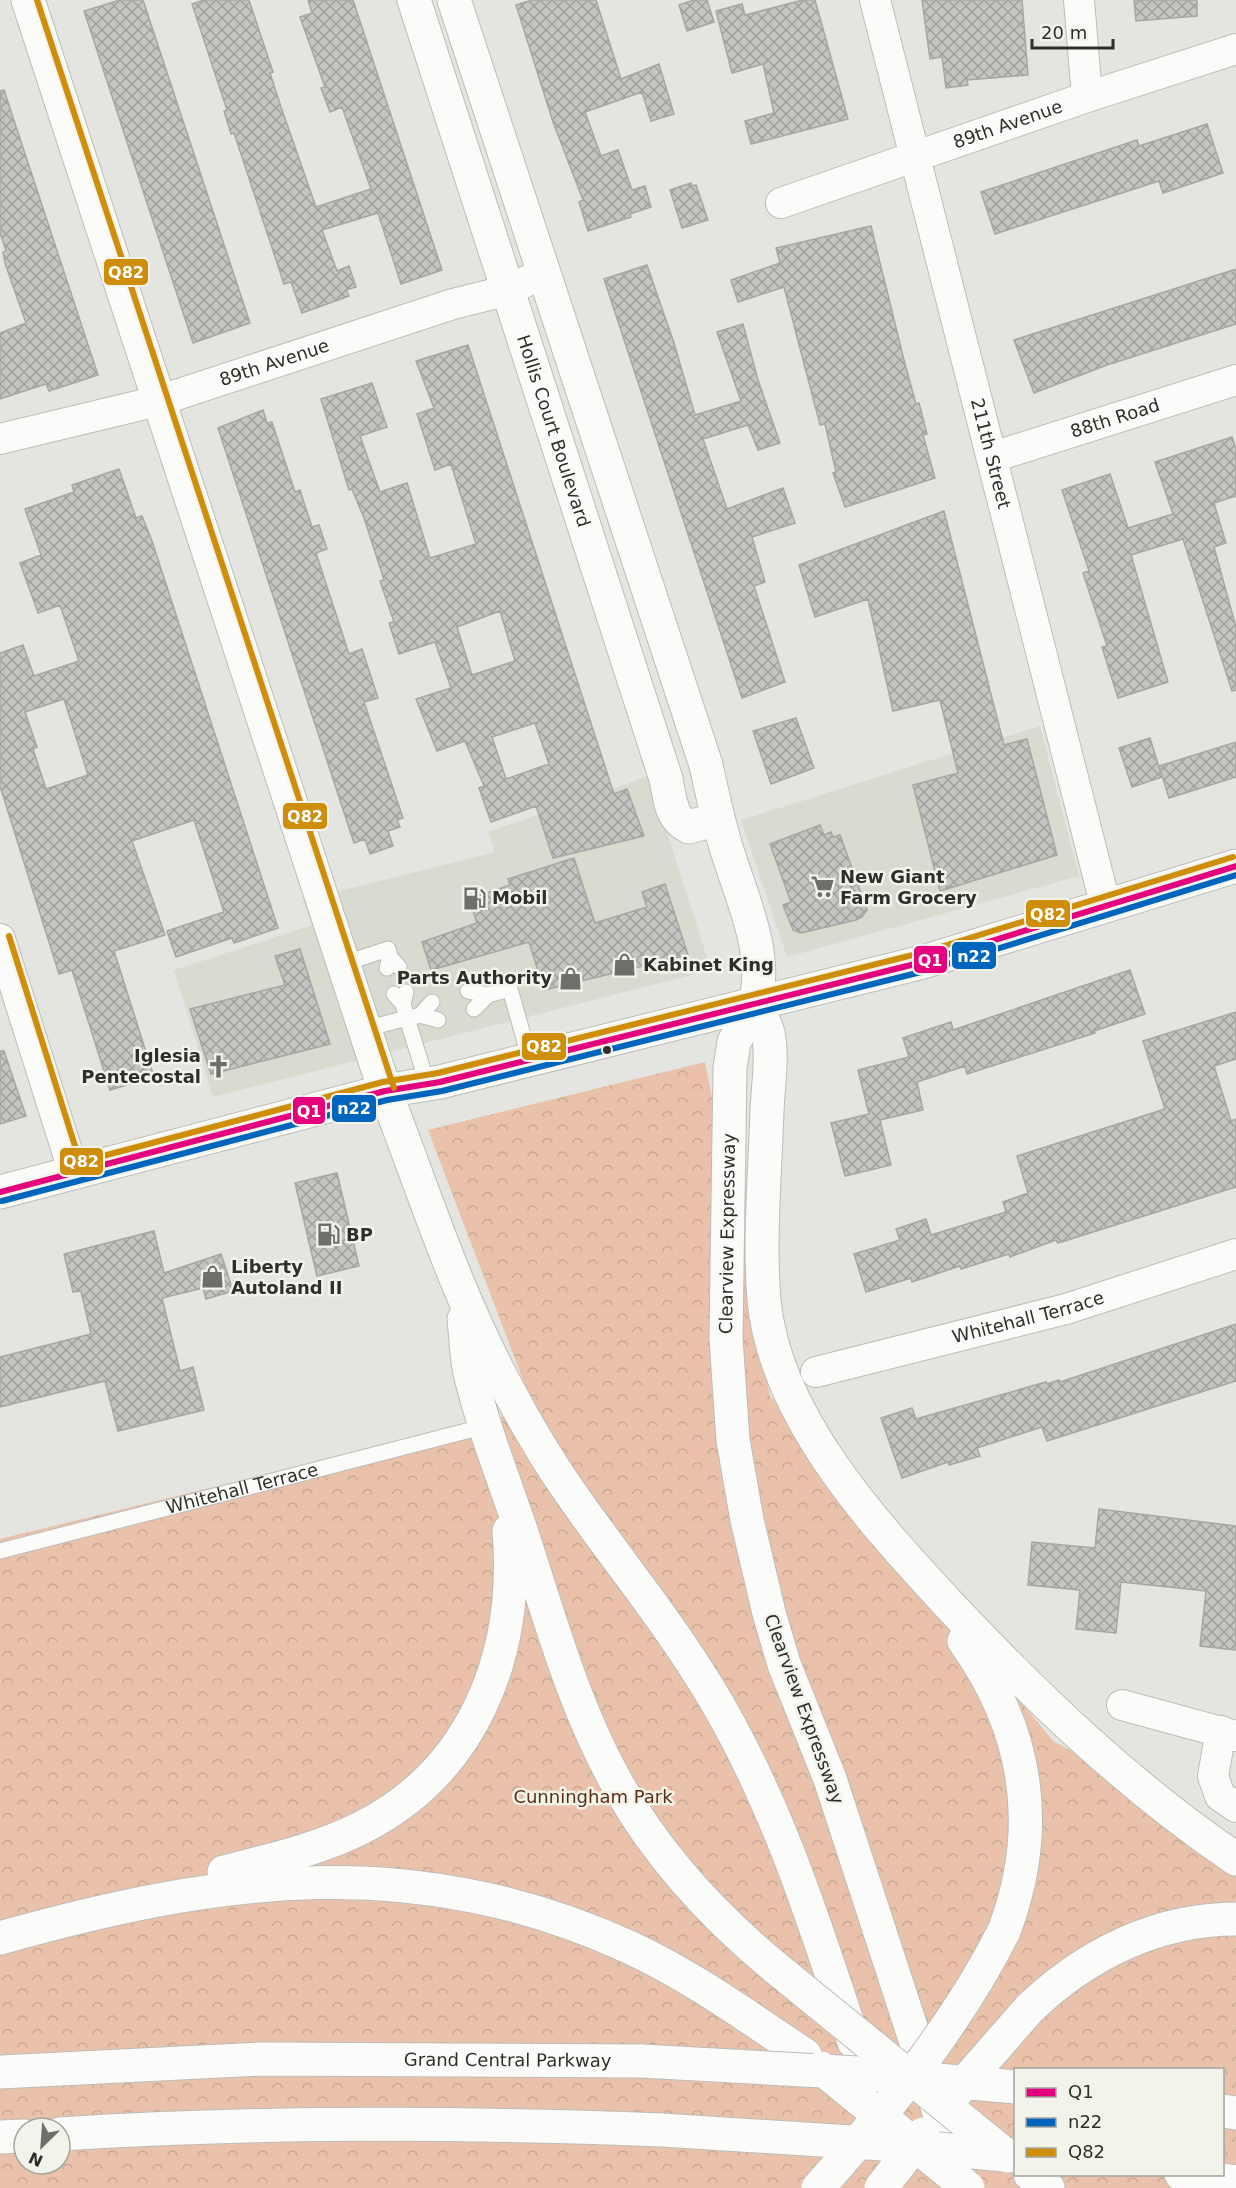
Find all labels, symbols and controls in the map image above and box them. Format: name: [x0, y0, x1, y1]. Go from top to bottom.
scale bar: [1032, 12, 1113, 50]
text: 20 m: [1041, 22, 1087, 43]
street label: 89th Avenue: [950, 95, 1065, 153]
line badge: Q82: [103, 258, 149, 286]
text: Q82: [108, 263, 144, 282]
street label: Hollis Court Boulevard: [513, 332, 595, 530]
street label: 89th Avenue: [217, 334, 332, 390]
street label: 88th Road: [1068, 394, 1162, 442]
street label: 211th Street: [967, 396, 1015, 511]
line badge: Q82: [282, 802, 328, 830]
text: Q82: [287, 807, 323, 826]
place label: New Giant Farm Grocery: [840, 866, 977, 908]
supermarket icon: New Giant Farm Grocery: [809, 874, 835, 900]
fuel station icon: Mobil: [461, 885, 487, 911]
place label: Mobil: [492, 887, 548, 908]
line badge: Q82: [1025, 899, 1071, 928]
text: Q82: [1030, 905, 1066, 924]
line badge: n22: [951, 941, 997, 970]
line badge: Q1: [913, 945, 948, 974]
text: n22: [957, 947, 991, 966]
text: Q1: [918, 951, 942, 970]
shop icon: Kabinet King: [612, 952, 638, 978]
place label: Kabinet King: [643, 954, 774, 975]
shop icon: Parts Authority: [557, 965, 583, 991]
place label: Parts Authority: [397, 967, 552, 988]
line badge: Q82: [521, 1032, 567, 1061]
text: Q82: [526, 1037, 562, 1056]
unlabelled marker: [601, 1044, 613, 1056]
place label: Iglesia Pentecostal: [81, 1045, 201, 1087]
church icon: Iglesia Pentecostal: [206, 1053, 232, 1079]
line badge: n22: [331, 1094, 377, 1123]
line badge: Q1: [292, 1096, 326, 1125]
text: n22: [337, 1099, 371, 1118]
text: Q1: [297, 1102, 321, 1121]
street label: Clearview Expressway: [715, 1133, 739, 1334]
line badge: Q82: [59, 1147, 104, 1176]
text: Q82: [63, 1152, 99, 1171]
fuel station icon: BP: [315, 1222, 341, 1248]
place label: BP: [346, 1224, 373, 1245]
place label: Liberty Autoland II: [231, 1256, 342, 1298]
shop icon: Liberty Autoland II: [200, 1264, 226, 1290]
street label: Whitehall Terrace: [950, 1286, 1106, 1347]
street label: Whitehall Terrace: [164, 1459, 320, 1518]
street label: Clearview Expressway: [760, 1611, 849, 1807]
park label: Cunningham Park: [513, 1786, 673, 1807]
street label: Grand Central Parkway: [404, 2049, 612, 2071]
legend: [1014, 2068, 1224, 2176]
text: Q1: [1068, 2081, 1094, 2102]
text: n22: [1068, 2111, 1102, 2132]
north arrow: [12, 2116, 72, 2176]
text: Q82: [1068, 2141, 1105, 2162]
text: N: [26, 2148, 46, 2171]

